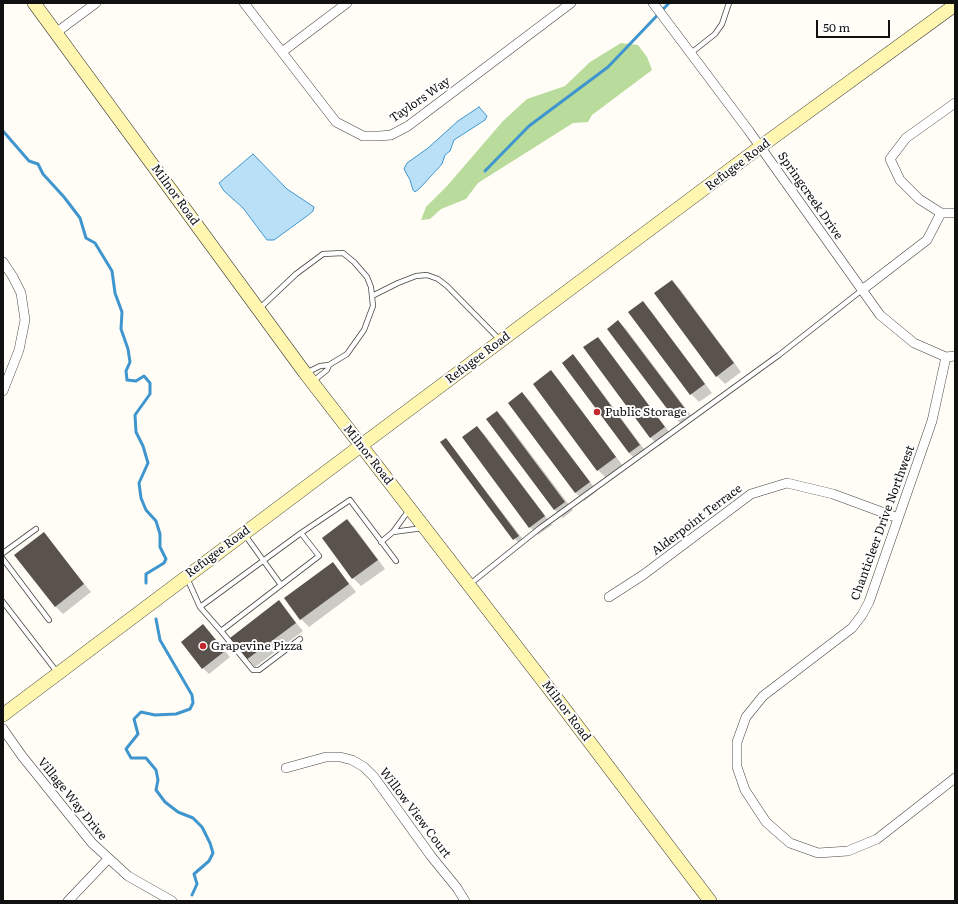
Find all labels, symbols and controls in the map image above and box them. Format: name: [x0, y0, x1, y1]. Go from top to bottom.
scale bar: [818, 12, 892, 38]
text: 50 m: [823, 18, 850, 36]
street label: Taylors Way: [387, 74, 453, 126]
street label: Refugee Road: [703, 136, 773, 194]
street label: Springcreek Drive: [774, 149, 846, 243]
street label: Milnor Road: [148, 162, 202, 228]
street label: Refugee Road: [443, 329, 513, 387]
place label: Public Storage: [605, 405, 687, 419]
marker: Public Storage: [592, 407, 602, 417]
street label: Milnor Road: [340, 422, 396, 488]
street label: Chanticleer Drive Northwest: [848, 444, 918, 602]
street label: Alderpoint Terrace: [649, 481, 745, 559]
street label: Refugee Road: [183, 523, 253, 581]
place label: Grapevine Pizza: [211, 639, 302, 653]
marker: Grapevine Pizza: [198, 641, 208, 651]
street label: Milnor Road: [539, 678, 593, 744]
street label: Village Way Drive: [34, 755, 110, 843]
street label: Willow View Court: [376, 765, 454, 861]

